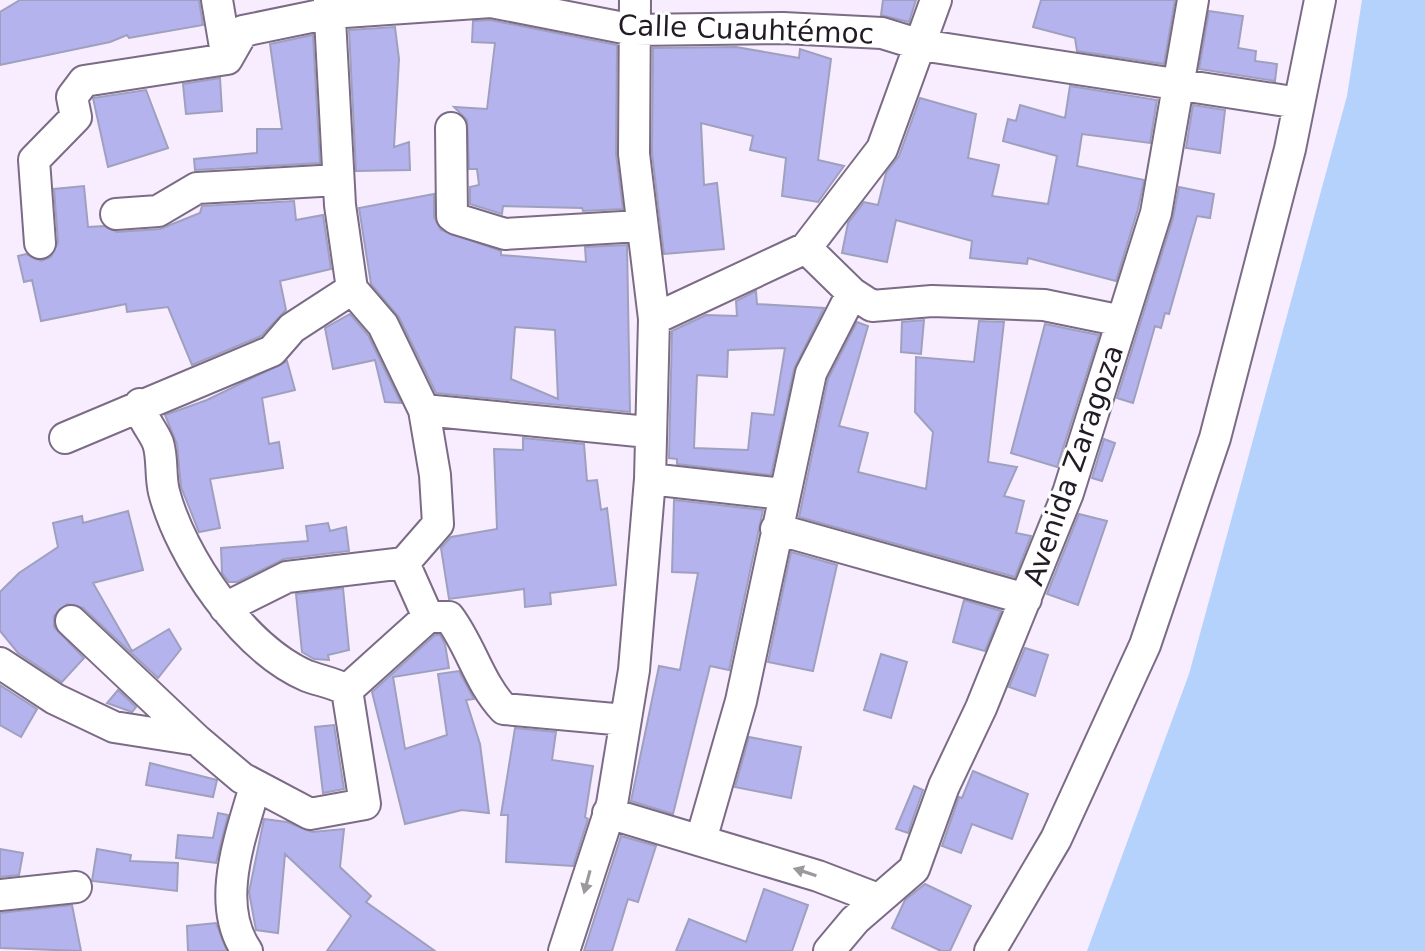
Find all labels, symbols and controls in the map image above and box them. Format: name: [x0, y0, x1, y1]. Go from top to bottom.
street label: Calle Cuauhtémoc: [617, 9, 875, 50]
street label: Avenida Zaragoza: [1017, 340, 1130, 590]
one-way arrow: [793, 865, 817, 878]
one-way arrow: [580, 870, 592, 895]

